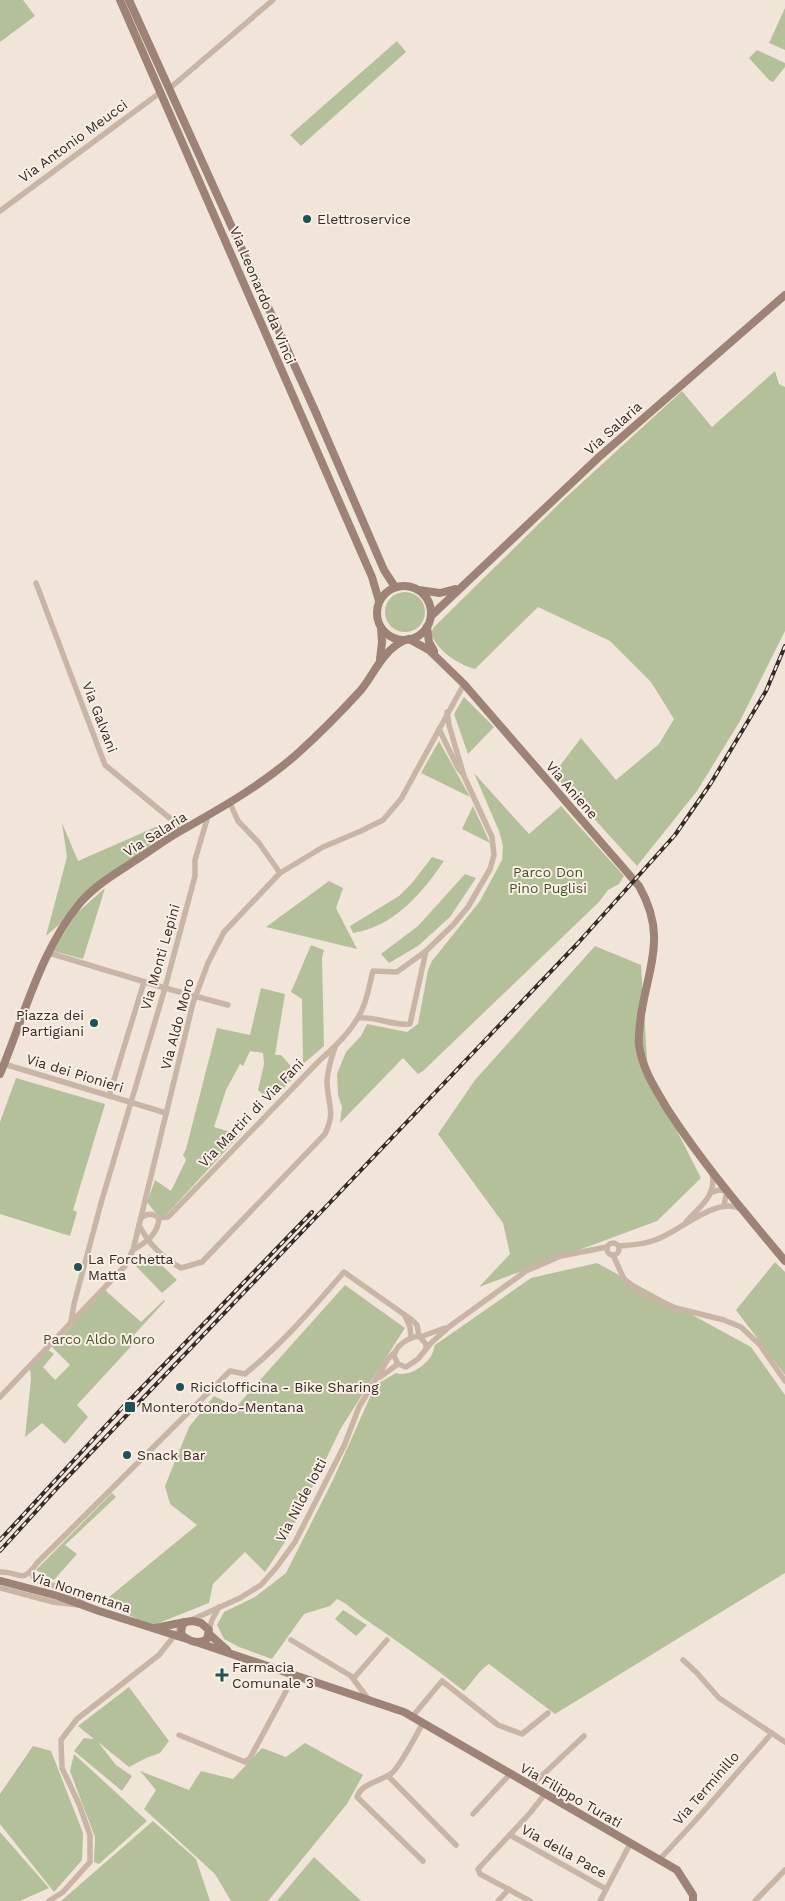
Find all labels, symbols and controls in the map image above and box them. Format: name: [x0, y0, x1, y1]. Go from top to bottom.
street label: Via Antonio Meucci: [16, 96, 130, 186]
place label: Elettroservice: [317, 211, 411, 227]
marker: Elettroservice: [301, 213, 313, 225]
street label: Via Leonardo da Vinci: [227, 224, 299, 366]
street label: Via Salaria: [581, 398, 645, 458]
street label: Via Galvani: [79, 679, 121, 755]
street label: Via Aniene: [543, 758, 601, 822]
street label: Via Salaria: [120, 808, 190, 860]
park label: Parco Don Pino Puglisi: [509, 864, 587, 896]
street label: Via Monti Lepini: [137, 902, 183, 1012]
street label: Via Aldo Moro: [157, 976, 197, 1072]
place label: Piazza dei Partigiani: [16, 1007, 84, 1039]
marker: Piazza dei Partigiani: [88, 1017, 100, 1029]
street label: Via dei Pionieri: [24, 1051, 126, 1095]
street label: Via Martiri di Via Fani: [195, 1056, 307, 1170]
place label: La Forchetta Matta: [88, 1251, 174, 1283]
marker: La Forchetta Matta: [72, 1261, 84, 1273]
park label: Parco Aldo Moro: [43, 1331, 155, 1347]
place label: Riciclofficina - Bike Sharing: [190, 1379, 379, 1395]
marker: Riciclofficina - Bike Sharing: [174, 1381, 186, 1393]
place label: Monterotondo-Mentana: [141, 1399, 304, 1415]
marker: Monterotondo-Mentana: [123, 1400, 137, 1414]
place label: Snack Bar: [137, 1447, 206, 1463]
marker: Snack Bar: [121, 1449, 133, 1461]
street label: Via Nilde Iotti: [272, 1456, 330, 1544]
street label: Via Nomentana: [29, 1568, 133, 1616]
place label: Farmacia Comunale 3: [232, 1659, 314, 1691]
marker: Farmacia Comunale 3: [216, 1669, 228, 1681]
street label: Via Terminillo: [670, 1748, 742, 1828]
street label: Via Filippo Turati: [517, 1759, 625, 1831]
street label: Via della Pace: [518, 1821, 610, 1881]

